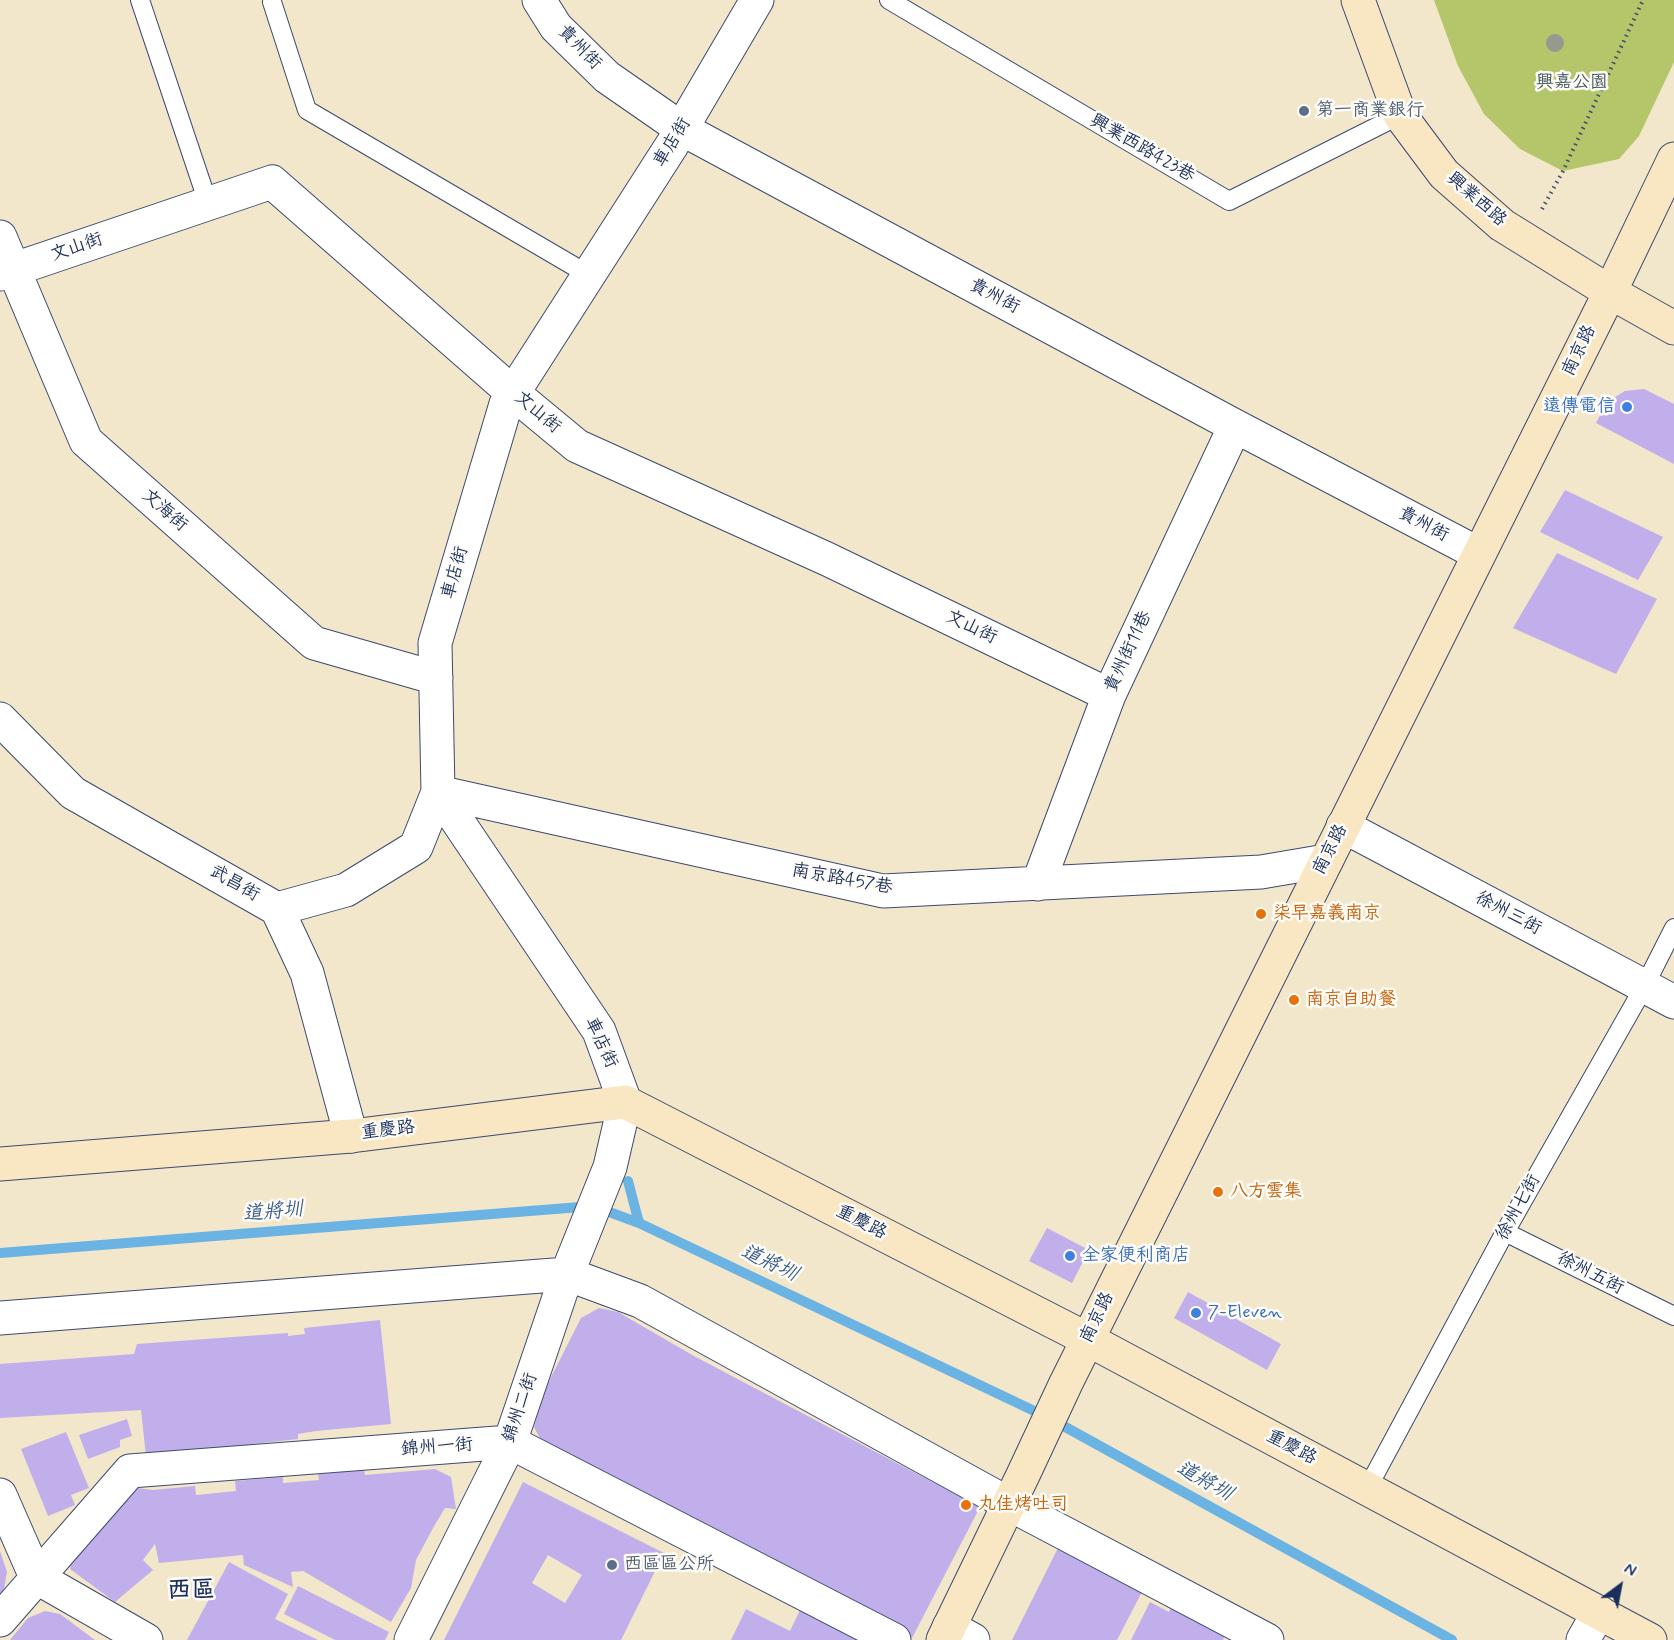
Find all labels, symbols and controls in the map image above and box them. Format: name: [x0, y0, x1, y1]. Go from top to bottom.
street label: 貴州街: [552, 21, 606, 75]
park label: 興嘉公園: [1536, 72, 1608, 94]
place label: 第一商業銀行: [1316, 100, 1424, 122]
marker: 第一商業銀行: [1297, 104, 1311, 118]
street label: 興業西路423巷: [1086, 110, 1198, 188]
street label: 車店街: [650, 114, 696, 172]
street label: 興業西路: [1442, 168, 1510, 232]
street label: 文山街: [48, 229, 106, 267]
street label: 貴州街: [965, 275, 1023, 319]
street label: 南京路: [1558, 322, 1602, 380]
street label: 文山街: [509, 387, 565, 439]
place label: 遠傳電信: [1543, 396, 1615, 418]
marker: 遠傳電信: [1620, 400, 1634, 414]
street label: 文海街: [137, 485, 191, 537]
street label: 貴州街: [1394, 503, 1452, 547]
street label: 車店街: [438, 544, 474, 602]
street label: 文山街: [942, 606, 1000, 650]
street label: 貴州街11巷: [1101, 608, 1157, 696]
street label: 南京路: [1309, 821, 1353, 879]
street label: 南京路457巷: [790, 860, 894, 900]
street label: 武昌街: [205, 861, 263, 907]
street label: 徐州三街: [1471, 888, 1545, 940]
place label: 柒早嘉義南京: [1273, 903, 1381, 925]
marker: 柒早嘉義南京: [1254, 907, 1268, 921]
place label: 南京自助餐: [1306, 989, 1396, 1011]
marker: 南京自助餐: [1287, 993, 1301, 1007]
street label: 車店街: [579, 1014, 621, 1072]
street label: 重慶路: [360, 1117, 416, 1145]
street label: 徐州七街: [1492, 1171, 1546, 1245]
place label: 八方雲集: [1230, 1181, 1302, 1203]
marker: 八方雲集: [1211, 1185, 1225, 1199]
water label: 道將圳: [242, 1198, 304, 1228]
street label: 重慶路: [832, 1201, 890, 1245]
water label: 道將圳: [737, 1240, 801, 1288]
place label: 全家便利商店: [1082, 1245, 1190, 1267]
street label: 徐州五街: [1553, 1248, 1627, 1300]
marker: 全家便利商店: [1063, 1249, 1077, 1263]
street label: 南京路: [1076, 1289, 1120, 1347]
place label: 7-Eleven: [1208, 1302, 1282, 1324]
marker: 7-Eleven: [1189, 1306, 1203, 1320]
street label: 錦州二街: [499, 1370, 543, 1446]
street label: 重慶路: [1262, 1426, 1320, 1470]
street label: 錦州一街: [400, 1435, 474, 1461]
water label: 道將圳: [1172, 1457, 1236, 1507]
place label: 丸佳烤吐司: [978, 1494, 1068, 1516]
marker: 丸佳烤吐司: [959, 1498, 973, 1512]
place label: 西區區公所: [624, 1554, 714, 1576]
north arrow: [1590, 1556, 1650, 1616]
marker: 西區區公所: [605, 1558, 619, 1572]
text: N: [1620, 1559, 1640, 1582]
district label: 西區: [167, 1578, 215, 1606]

